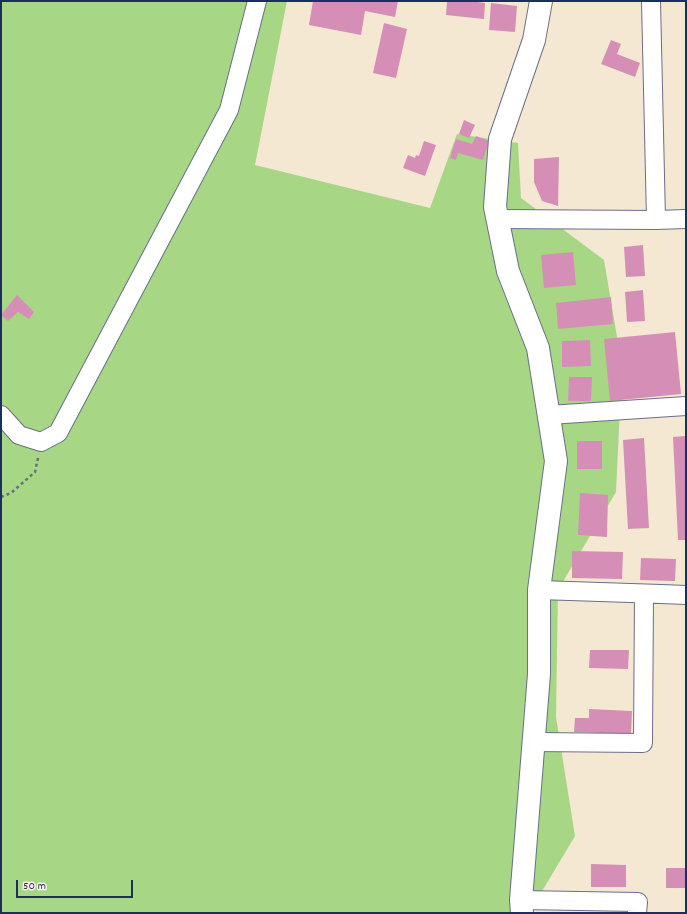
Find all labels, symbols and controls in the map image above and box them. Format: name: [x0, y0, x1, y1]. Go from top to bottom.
scale bar: [18, 872, 135, 898]
text: 50 m: [23, 878, 46, 895]

